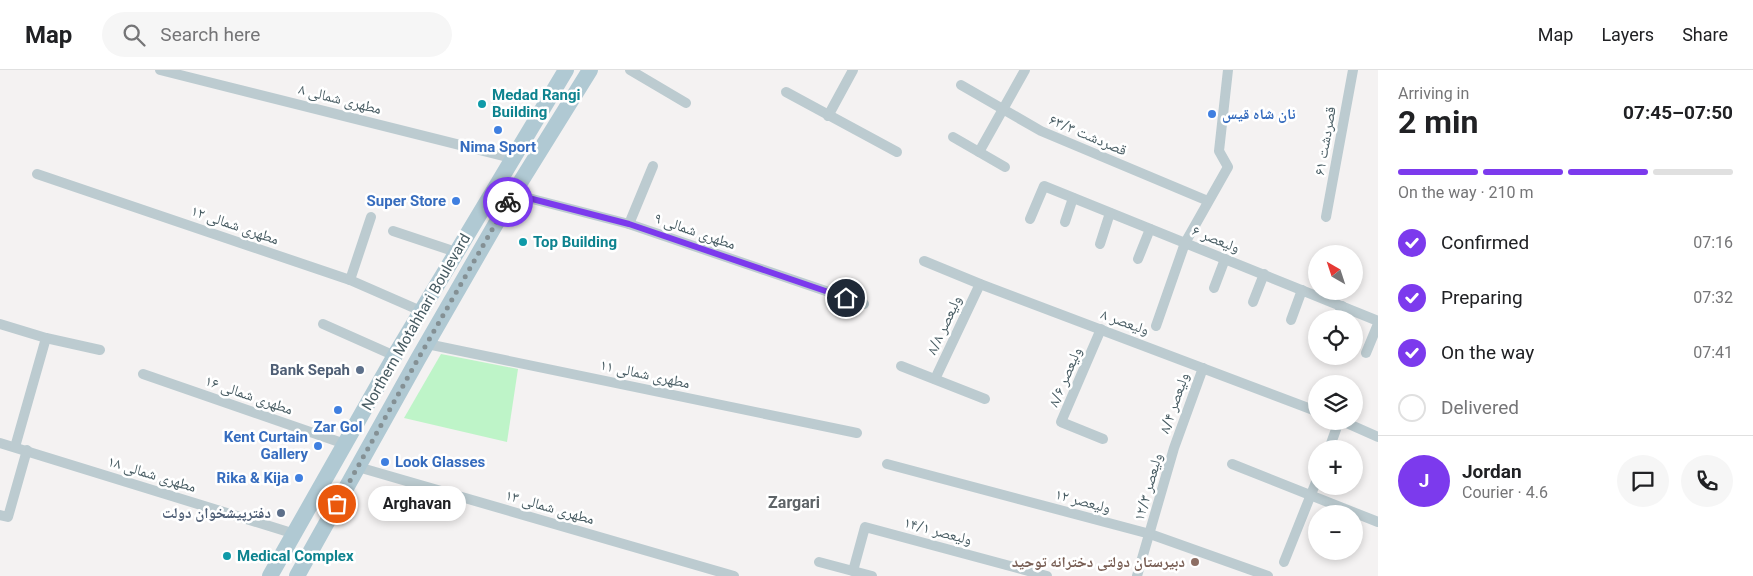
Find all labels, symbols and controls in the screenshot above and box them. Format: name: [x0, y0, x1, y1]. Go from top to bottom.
search box: [102, 12, 452, 57]
text: Map: [25, 21, 72, 49]
icon: search: [120, 21, 148, 49]
text: Search here: [160, 23, 260, 46]
text: Map: [1538, 24, 1573, 45]
text: Layers: [1601, 24, 1654, 45]
text: Share: [1682, 24, 1728, 45]
street label: ۸ مطهری شمالی: [296, 80, 383, 119]
text: Arriving in: [1398, 84, 1469, 103]
place label: Medad Rangi Building: [492, 86, 580, 121]
marker: Medad Rangi Building: [476, 98, 488, 110]
text: 07:45–07:50: [1623, 101, 1733, 124]
text: 2 min: [1398, 103, 1478, 141]
place label: نان شاه قیس: [1222, 105, 1296, 123]
street label: ۶۱ قصردشت: [1310, 105, 1340, 177]
marker: نان شاه قیس: [1206, 108, 1218, 120]
street label: ۶۳/۳ قصردشت: [1047, 111, 1129, 159]
marker: Nima Sport: [492, 124, 504, 136]
place label: Nima Sport: [460, 138, 536, 156]
courier: [483, 177, 533, 227]
text: On the way · 210 m: [1398, 183, 1534, 202]
icon: bike: [494, 188, 522, 216]
place label: Super Store: [367, 192, 446, 210]
marker: Super Store: [450, 195, 462, 207]
street label: ۱۲ مطهری شمالی: [188, 202, 281, 249]
street label: ۹ مطهری شمالی: [652, 209, 738, 254]
street label: ۶ ولیعصر: [1189, 221, 1243, 257]
icon: check: [1398, 229, 1426, 257]
street label: Northern Motahhari Boulevard: [358, 230, 474, 414]
text: Confirmed: [1441, 231, 1529, 254]
place label: Top Building: [533, 233, 617, 251]
text: 07:16: [1693, 233, 1733, 252]
marker: Top Building: [517, 236, 529, 248]
north arrow: [1308, 245, 1362, 300]
map controls: [1308, 245, 1363, 560]
pin: [825, 277, 867, 319]
icon: home: [832, 284, 860, 312]
icon: check: [1398, 284, 1426, 312]
text: Preparing: [1441, 286, 1523, 309]
text: 07:32: [1693, 288, 1733, 307]
street label: ۸/۸ ولیعصر: [923, 293, 965, 357]
street label: ۸ ولیعصر: [1098, 305, 1152, 339]
button: locate: [1308, 310, 1363, 365]
icon: check: [1398, 339, 1426, 367]
text: On the way: [1441, 341, 1534, 364]
text: 07:41: [1693, 343, 1733, 362]
street label: ۸/۶ ولیعصر: [1044, 345, 1086, 409]
street label: ۱۱ مطهری شمالی: [598, 356, 692, 393]
place label: Bank Sepah: [270, 361, 350, 379]
marker: Bank Sepah: [354, 364, 366, 376]
street label: ۸/۴ ولیعصر: [1155, 370, 1193, 436]
street label: ۱۶ مطهری شمالی: [202, 372, 295, 419]
button: layers: [1308, 375, 1363, 430]
text: Delivered: [1441, 396, 1519, 419]
marker: Zar Gol: [332, 404, 344, 416]
place label: Zar Gol: [313, 418, 363, 436]
place label: Kent Curtain Gallery: [224, 428, 308, 463]
marker: Kent Curtain Gallery: [312, 440, 324, 452]
button: +: [1308, 440, 1363, 495]
street label: ۱۲/۳ ولیعصر: [1130, 451, 1166, 523]
street label: ۱۸ مطهری شمالی: [105, 452, 199, 497]
place label: Look Glasses: [395, 453, 486, 471]
button: chat: [1617, 455, 1669, 507]
button: phone: [1681, 455, 1733, 507]
marker: Look Glasses: [379, 456, 391, 468]
text: Jordan: [1462, 460, 1522, 483]
place label: Rika & Kija: [217, 469, 289, 487]
text: J: [1419, 469, 1429, 492]
marker: Rika & Kija: [293, 472, 305, 484]
pin: [316, 483, 358, 525]
text: Courier · 4.6: [1462, 483, 1548, 502]
street label: ۱۲ ولیعصر: [1053, 485, 1113, 517]
callout: Arghavan: [367, 486, 464, 522]
street label: ۱۳ مطهری شمالی: [503, 486, 597, 529]
icon: bag: [323, 490, 351, 518]
district label: Zargari: [768, 493, 820, 512]
text: Arghavan: [383, 494, 451, 513]
place label: دفترپیشخوان دولت: [162, 504, 271, 522]
button: −: [1308, 505, 1363, 560]
marker: دفترپیشخوان دولت: [275, 507, 287, 519]
street label: ۱۴/۱ ولیعصر: [902, 513, 974, 549]
place label: Medical Complex: [237, 547, 354, 565]
marker: Medical Complex: [221, 550, 233, 562]
place label: دبیرستان دولتی دخترانه توحید: [1012, 553, 1185, 571]
marker: دبیرستان دولتی دخترانه توحید: [1189, 556, 1201, 568]

